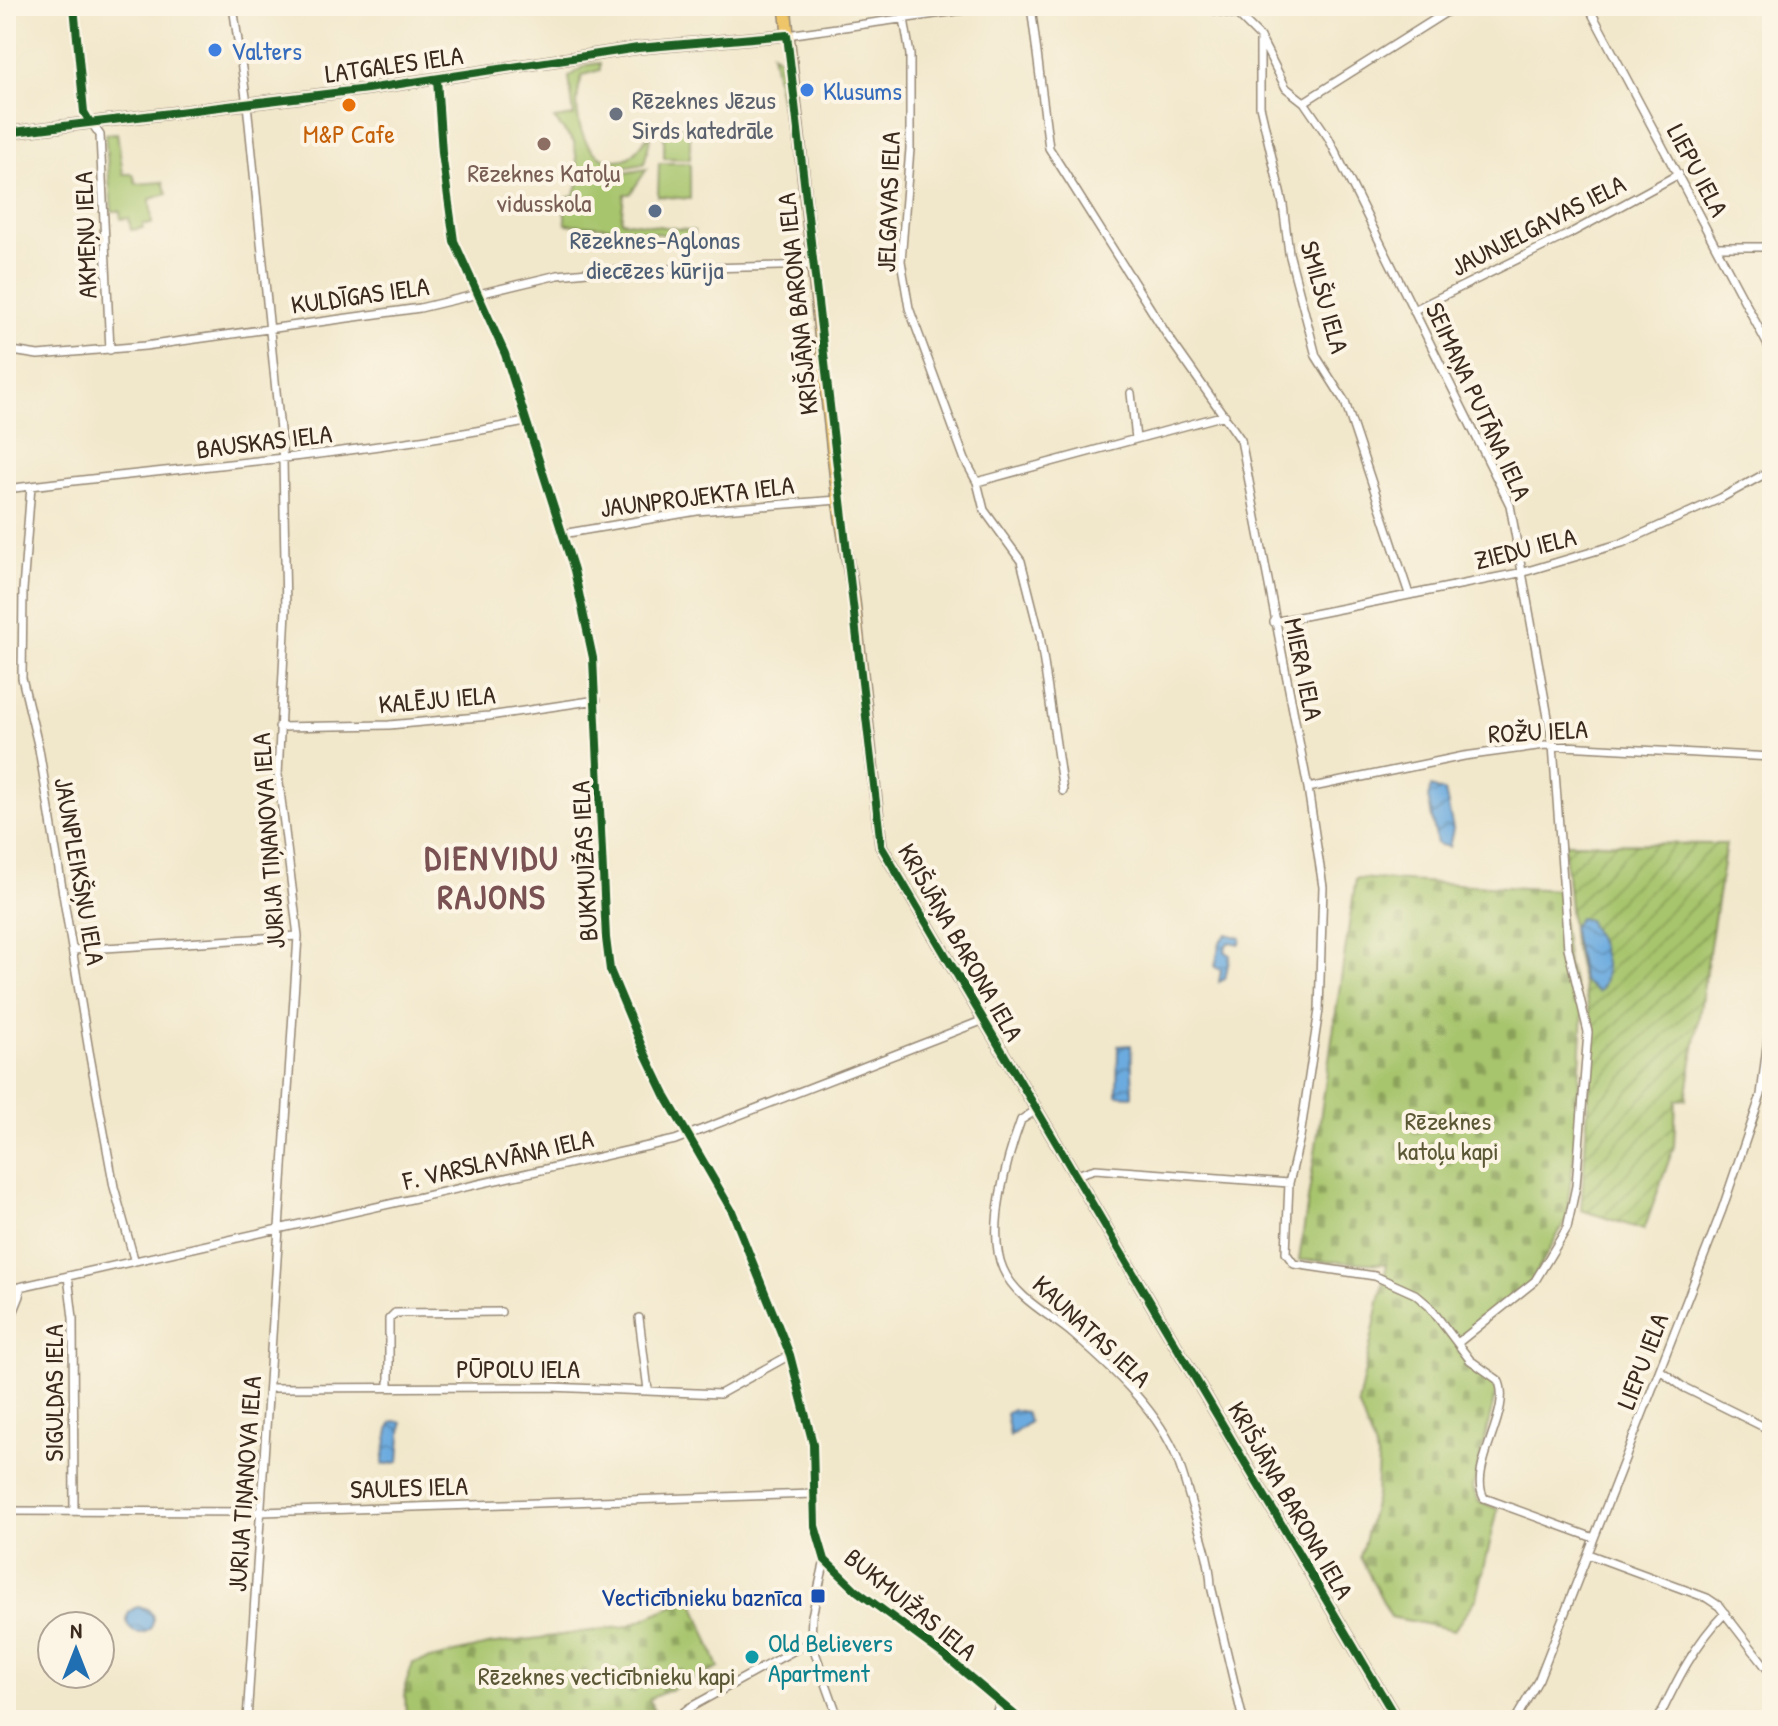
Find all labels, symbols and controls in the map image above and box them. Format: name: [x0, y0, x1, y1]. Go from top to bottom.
place label: Valters: [231, 33, 302, 68]
street label: LATGALES IELA: [323, 37, 465, 91]
marker: Valters: [206, 41, 224, 59]
place label: Klusums: [823, 73, 902, 108]
marker: Klusums: [798, 81, 816, 99]
place label: Rēzeknes Jēzus Sirds katedrāle: [632, 82, 776, 147]
marker: M&P Cafe: [340, 96, 358, 114]
marker: Rēzeknes Jēzus Sirds katedrāle: [607, 105, 625, 123]
place label: M&P Cafe: [303, 116, 395, 151]
street label: LIEPU IELA: [1659, 118, 1737, 223]
street label: JELGAVAS IELA: [868, 131, 908, 273]
marker: Rēzeknes Katoļu vidusskola: [535, 135, 553, 153]
place label: Rēzeknes Katoļu vidusskola: [467, 155, 621, 220]
street label: JAUNJELGAVAS IELA: [1445, 166, 1632, 284]
street label: AKMEŅU IELA: [65, 170, 105, 299]
street label: KRIŠJĀŅA BARONA IELA: [768, 191, 826, 417]
marker: Rēzeknes-Aglonas diecēzes kūrija: [646, 202, 664, 220]
place label: Rēzeknes-Aglonas diecēzes kūrija: [570, 222, 740, 287]
street label: SMILŠU IELA: [1292, 237, 1358, 358]
street label: KULDĪGAS IELA: [289, 268, 432, 322]
street label: SEIMAŅA PUTĀNA IELA: [1418, 296, 1540, 506]
street label: BAUSKAS IELA: [194, 415, 334, 467]
street label: JAUNPROJEKTA IELA: [598, 467, 796, 525]
street label: ZIEDU IELA: [1471, 518, 1580, 577]
street label: MIERA IELA: [1276, 615, 1332, 724]
street label: KALĒJU IELA: [377, 676, 497, 722]
street label: ROŽU IELA: [1487, 711, 1589, 751]
street label: JURIJA TIŅANOVA IELA: [243, 732, 293, 950]
street label: JAUNPLEIKŠŅU IELA: [46, 774, 114, 968]
street label: BUKMUIŽAS IELA: [562, 780, 606, 942]
district label: DIENVIDU RAJONS: [424, 835, 560, 920]
street label: KRIŠJĀŅA BARONA IELA: [890, 837, 1032, 1048]
park label: Rēzeknes katoļu kapi: [1397, 1103, 1499, 1168]
street label: F. VARSLAVĀNA IELA: [398, 1120, 597, 1198]
street label: KAUNATAS IELA: [1025, 1267, 1159, 1395]
street label: LIEPU IELA: [1608, 1308, 1676, 1414]
street label: SIGULDAS IELA: [36, 1324, 71, 1462]
street label: PŪPOLU IELA: [456, 1351, 580, 1386]
street label: JURIJA TIŅANOVA IELA: [219, 1375, 269, 1593]
street label: KRIŠJĀŅA BARONA IELA: [1220, 1395, 1362, 1606]
street label: SAULES IELA: [349, 1467, 469, 1507]
street label: BUKMUIŽAS IELA: [838, 1540, 985, 1668]
place label: Vecticībnieku baznīca: [601, 1579, 802, 1614]
marker: Vecticībnieku baznīca: [809, 1587, 827, 1605]
north arrow: [36, 1610, 116, 1690]
text: N: [70, 1615, 82, 1645]
place label: Old Believers Apartment: [768, 1625, 893, 1690]
marker: Old Believers Apartment: [743, 1648, 761, 1666]
park label: Rēzeknes vecticībnieku kapi: [478, 1658, 736, 1693]

